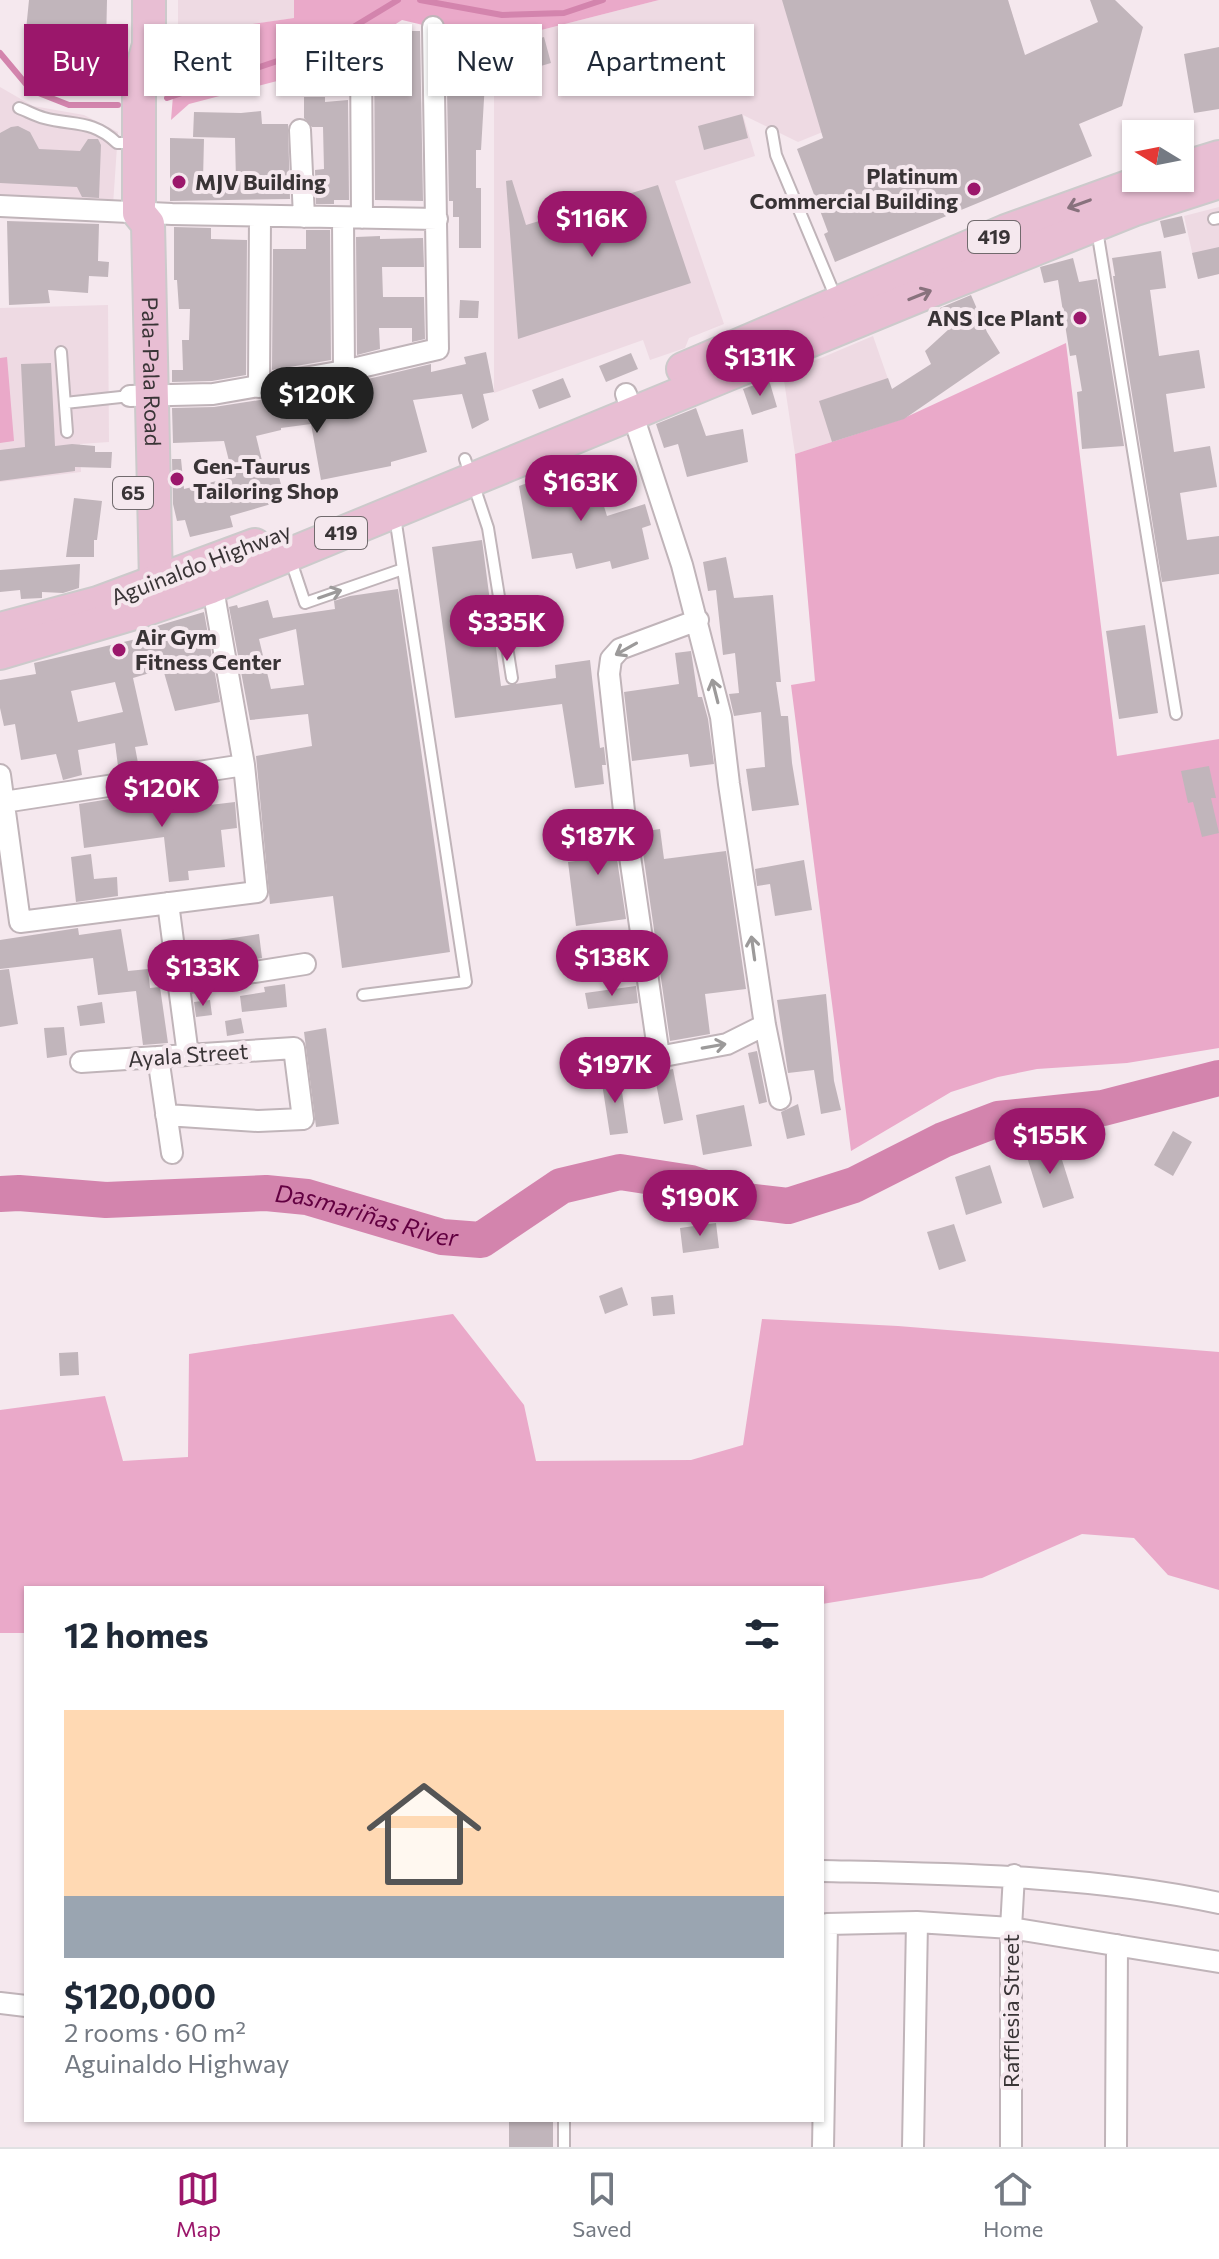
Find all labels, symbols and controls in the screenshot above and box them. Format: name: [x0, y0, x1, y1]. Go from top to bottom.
chip: Buy: [24, 24, 128, 96]
chip: Rent: [144, 24, 260, 96]
chip: Filters: [276, 24, 412, 96]
chip: New: [428, 24, 542, 96]
chip: Apartment: [558, 24, 754, 96]
north arrow: [1122, 120, 1194, 192]
map controls: [1122, 120, 1194, 192]
place label: Platinum Commercial Building: [749, 162, 958, 214]
place label: MJV Building: [195, 168, 326, 195]
marker: MJV Building: [170, 173, 188, 191]
marker: Platinum Commercial Building: [965, 180, 983, 198]
pin: $116K: [536, 191, 648, 259]
one-way arrow: [1067, 198, 1092, 212]
text: $116K: [556, 201, 628, 232]
road number: 419: [968, 221, 1020, 253]
one-way arrow: [907, 287, 932, 301]
street label: Pala-Pala Road: [137, 296, 167, 447]
place label: ANS Ice Plant: [927, 304, 1064, 331]
marker: ANS Ice Plant: [1071, 309, 1089, 327]
pin: $131K: [704, 330, 816, 398]
text: $131K: [724, 340, 796, 371]
pin: $120K: [261, 367, 373, 435]
text: $120K: [279, 377, 355, 408]
place label: Gen-Taurus Tailoring Shop: [193, 452, 339, 504]
pin: $163K: [525, 455, 637, 523]
text: $163K: [543, 465, 619, 496]
marker: Gen-Taurus Tailoring Shop: [168, 470, 186, 488]
road number: 65: [113, 477, 153, 509]
street label: Aguinaldo Highway: [107, 517, 295, 610]
road number: 419: [315, 517, 367, 549]
one-way arrow: [317, 586, 342, 600]
pin: $335K: [451, 595, 563, 663]
text: $335K: [468, 605, 546, 636]
place label: Air Gym Fitness Center: [135, 623, 281, 675]
marker: Air Gym Fitness Center: [110, 641, 128, 659]
one-way arrow: [615, 641, 637, 657]
one-way arrow: [707, 678, 722, 704]
pin: $120K: [106, 761, 218, 829]
text: $120K: [124, 771, 200, 802]
pin: $187K: [542, 809, 654, 877]
text: $187K: [561, 819, 636, 850]
pin: $138K: [556, 930, 668, 998]
one-way arrow: [745, 936, 760, 961]
pin: $133K: [147, 940, 259, 1008]
text: $138K: [574, 940, 650, 971]
text: $133K: [166, 950, 241, 981]
street label: Ayala Street: [127, 1037, 249, 1072]
pin: $197K: [559, 1037, 671, 1105]
one-way arrow: [700, 1038, 726, 1053]
text: $197K: [578, 1047, 652, 1078]
pin: $155K: [994, 1108, 1106, 1176]
text: $155K: [1012, 1118, 1088, 1149]
pin: $190K: [644, 1170, 756, 1238]
water label: Dasmariñas River: [274, 1178, 461, 1251]
text: $190K: [661, 1180, 739, 1211]
icon: filters: [740, 1612, 784, 1656]
text: 12 homes: [64, 1613, 209, 1655]
icon: home: [352, 1762, 496, 1906]
street label: Rafflesia Street: [997, 1934, 1024, 2088]
text: $120,000: [64, 1974, 216, 2016]
text: 2 rooms · 60 m²: [64, 2016, 246, 2047]
text: Aguinaldo Highway: [64, 2047, 289, 2078]
tab: Map: [176, 2167, 221, 2242]
tab: Saved: [572, 2167, 632, 2242]
tab: Home: [983, 2167, 1043, 2242]

